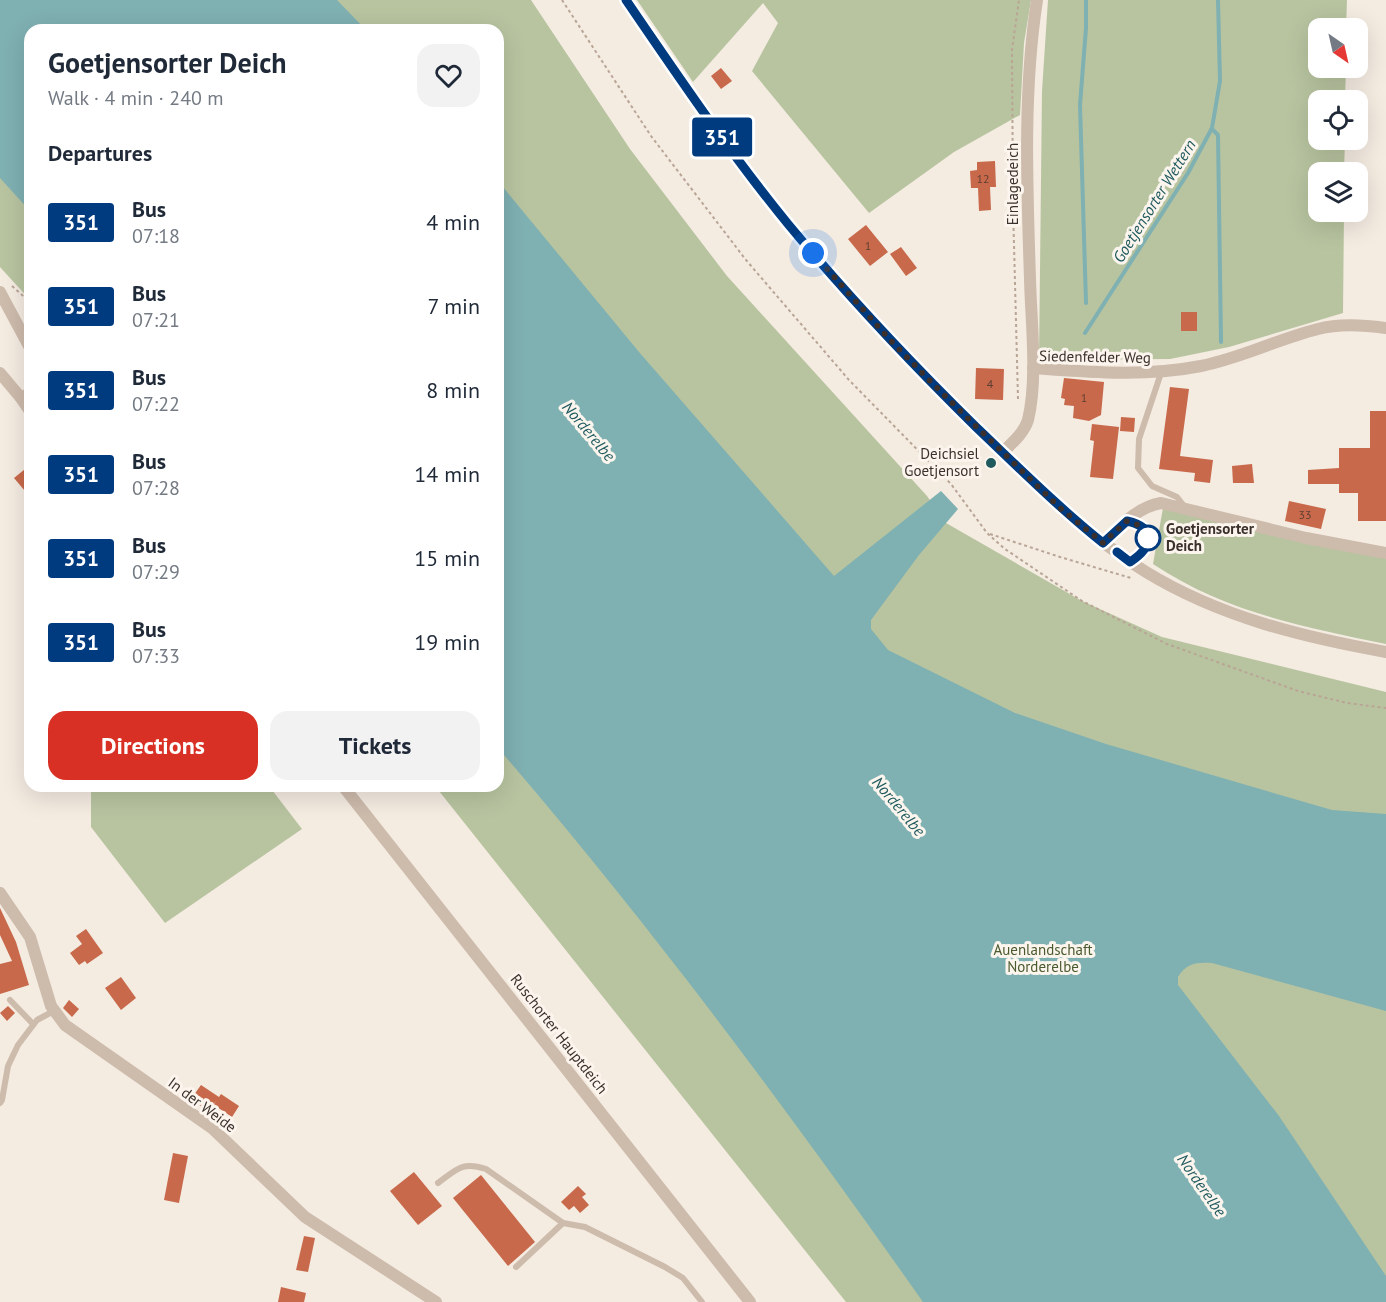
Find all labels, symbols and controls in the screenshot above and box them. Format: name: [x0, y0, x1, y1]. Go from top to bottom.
north arrow: [1308, 18, 1368, 78]
map controls: [1308, 18, 1368, 222]
text: Goetjensorter Deich: [48, 44, 287, 81]
button: heart: [417, 44, 480, 107]
text: Walk · 4 min · 240 m: [48, 85, 224, 111]
button: locate: [1308, 90, 1368, 150]
line badge: 351: [688, 118, 756, 156]
text: 351: [704, 124, 740, 151]
water label: Goetjensorter Wettern: [1108, 136, 1200, 266]
text: Departures: [48, 139, 152, 167]
street label: Einlagedeich: [1003, 143, 1022, 225]
button: layers: [1308, 162, 1368, 222]
house number: 12: [976, 171, 990, 186]
text: Bus: [132, 195, 166, 223]
text: 4 min: [426, 208, 480, 236]
text: 351: [63, 209, 99, 236]
text: 07:18: [132, 223, 180, 249]
your location: [798, 238, 828, 268]
house number: 1: [865, 238, 871, 253]
text: Bus: [132, 279, 166, 307]
text: 7 min: [428, 292, 480, 320]
text: 351: [63, 293, 99, 320]
text: 07:21: [132, 307, 180, 333]
street label: Siedenfelder Weg: [1039, 346, 1151, 367]
text: Bus: [132, 363, 166, 391]
text: 8 min: [426, 376, 480, 404]
house number: 4: [987, 376, 994, 391]
text: 351: [63, 377, 99, 404]
house number: 1: [1081, 390, 1087, 405]
text: 07:22: [132, 391, 180, 417]
water label: Norderelbe: [558, 397, 620, 465]
place label: Deichsiel Goetjensort: [904, 444, 980, 480]
text: Bus: [132, 447, 166, 475]
marker: Deichsiel Goetjensort: [984, 456, 998, 470]
text: 14 min: [414, 460, 480, 488]
text: 351: [63, 461, 99, 488]
text: 07:28: [132, 475, 180, 501]
house number: 33: [1298, 507, 1312, 522]
place label: Goetjensorter Deich: [1166, 519, 1255, 555]
marker: Goetjensorter Deich: [1135, 525, 1161, 551]
text: Bus: [132, 531, 166, 559]
text: 15 min: [414, 544, 480, 572]
text: 351: [63, 545, 99, 572]
text: 07:29: [132, 559, 180, 585]
text: Bus: [132, 615, 166, 643]
text: 19 min: [414, 628, 480, 656]
text: 351: [63, 629, 99, 656]
text: 07:33: [132, 643, 180, 669]
button: Directions: [48, 711, 258, 780]
button: Tickets: [270, 711, 480, 780]
water label: Norderelbe: [868, 772, 930, 840]
park label: Auenlandschaft Norderelbe: [993, 940, 1093, 976]
street label: Ruschorter Hauptdeich: [507, 970, 612, 1097]
street label: In der Weide: [165, 1073, 240, 1136]
water label: Norderelbe: [1173, 1150, 1231, 1221]

